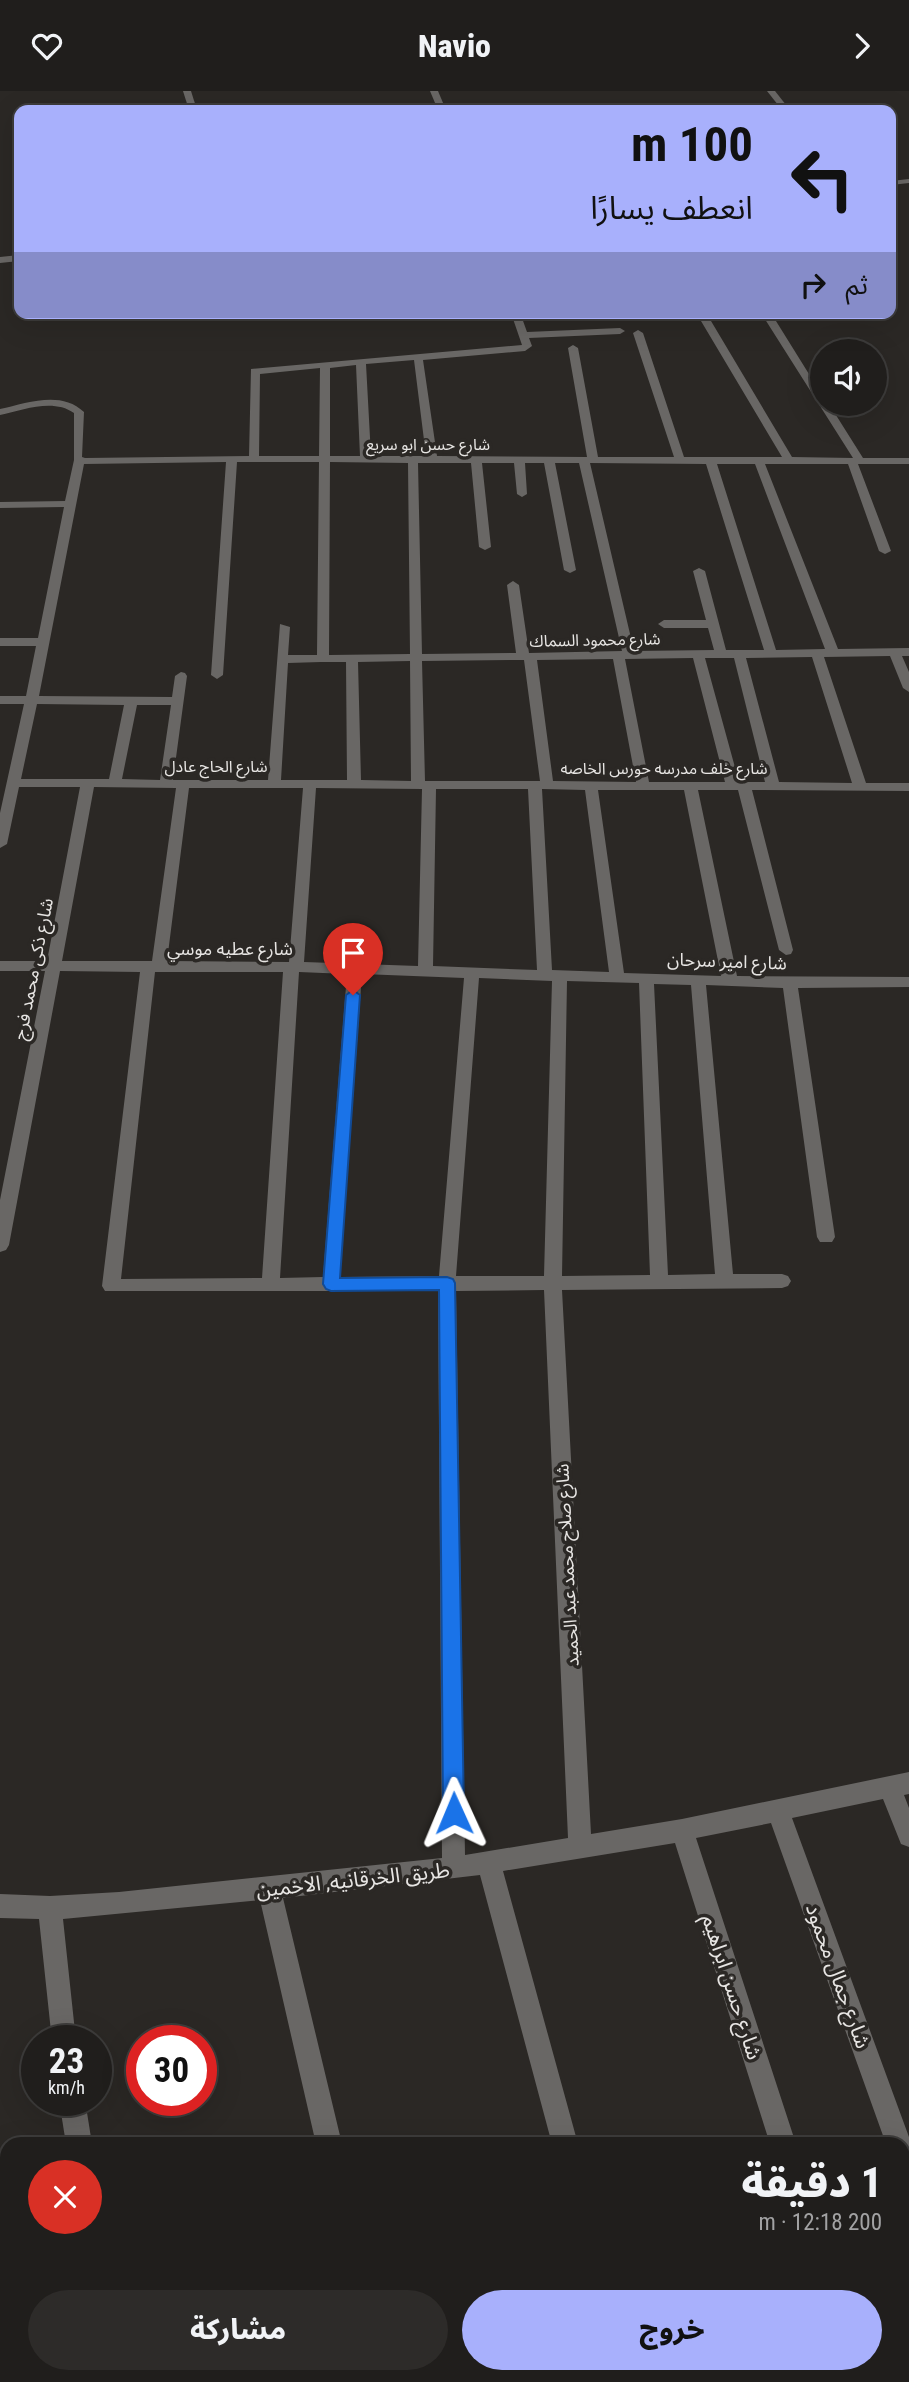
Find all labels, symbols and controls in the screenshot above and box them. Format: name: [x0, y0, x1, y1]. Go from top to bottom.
icon: heart: [28, 27, 66, 65]
text: Navio: [418, 27, 491, 65]
icon: forward: [843, 27, 881, 65]
text: 100 m: [631, 116, 753, 173]
icon: left: [777, 133, 868, 224]
text: انعطف يسارًا: [590, 189, 753, 227]
icon: right: [794, 266, 832, 304]
text: ثم: [846, 270, 868, 300]
map controls: [810, 339, 887, 416]
button: sound: [810, 339, 887, 416]
street label: شارع حسن ابو سريع: [366, 435, 490, 457]
street label: شارع محمود السماك: [529, 629, 661, 654]
street label: شارع الحاج عادل: [164, 757, 268, 779]
street label: شارع خلف مدرسه حورس الخاصه: [560, 759, 768, 781]
street label: شارع ذكى محمد فرج: [9, 896, 61, 1043]
pin: [323, 923, 383, 995]
icon: arrive: [334, 934, 372, 972]
street label: شارع عطيه موسي: [167, 938, 293, 963]
street label: شارع امير سرحان: [667, 948, 787, 978]
street label: شارع صلاح محمد عبد الحميد: [551, 1463, 587, 1667]
position arrow: [417, 1776, 491, 1850]
street label: طريق الخرقانيه, الاخمين: [255, 1858, 451, 1903]
street label: شارع جمال محمود: [798, 1900, 875, 2053]
street label: شارع حسن ابراهيم: [694, 1911, 767, 2064]
speed limit sign: 30: [126, 2025, 217, 2116]
text: 23: [49, 2041, 84, 2082]
text: km/h: [48, 2077, 85, 2098]
text: 1 دقيقة: [741, 2158, 882, 2207]
button: close: [28, 2160, 102, 2234]
text: 200 m · 12:18: [758, 2209, 882, 2236]
button: مشاركة: [28, 2290, 448, 2370]
button: خروج: [462, 2290, 882, 2370]

